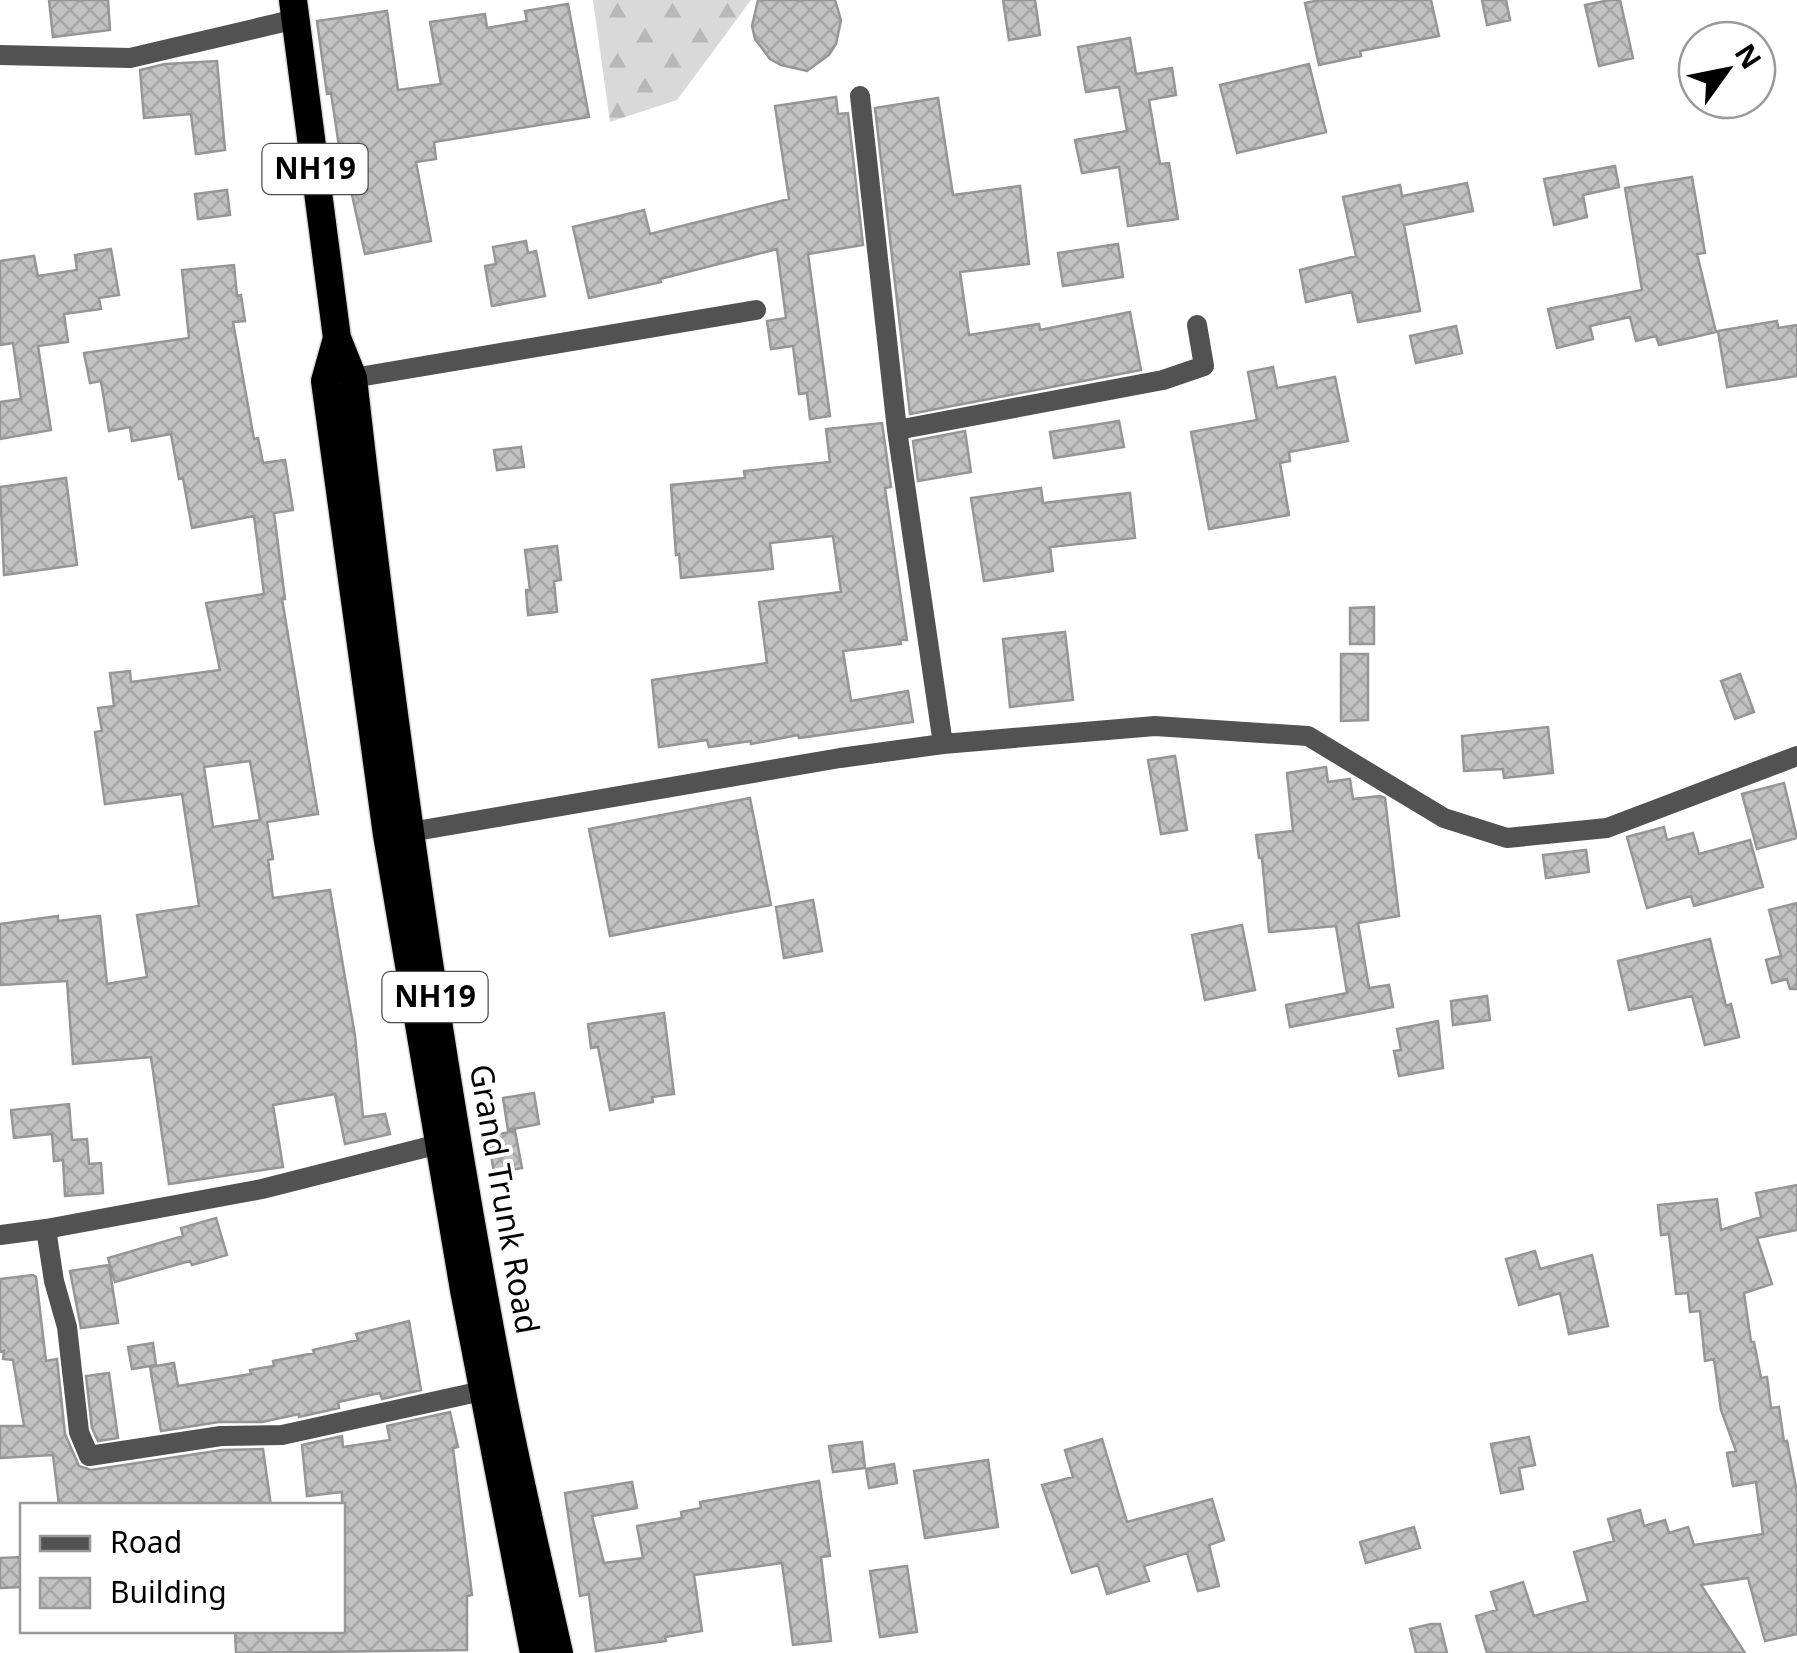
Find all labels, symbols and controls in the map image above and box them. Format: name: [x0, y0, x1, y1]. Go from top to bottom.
north arrow: [1677, 20, 1777, 120]
text: N: [1727, 36, 1771, 76]
road number: NH19: [262, 144, 368, 194]
road number: NH19: [382, 972, 488, 1022]
street label: Grand Trunk Road: [461, 1061, 550, 1337]
legend: [20, 1503, 345, 1633]
text: Road: [110, 1521, 182, 1562]
text: Building: [110, 1571, 227, 1612]

